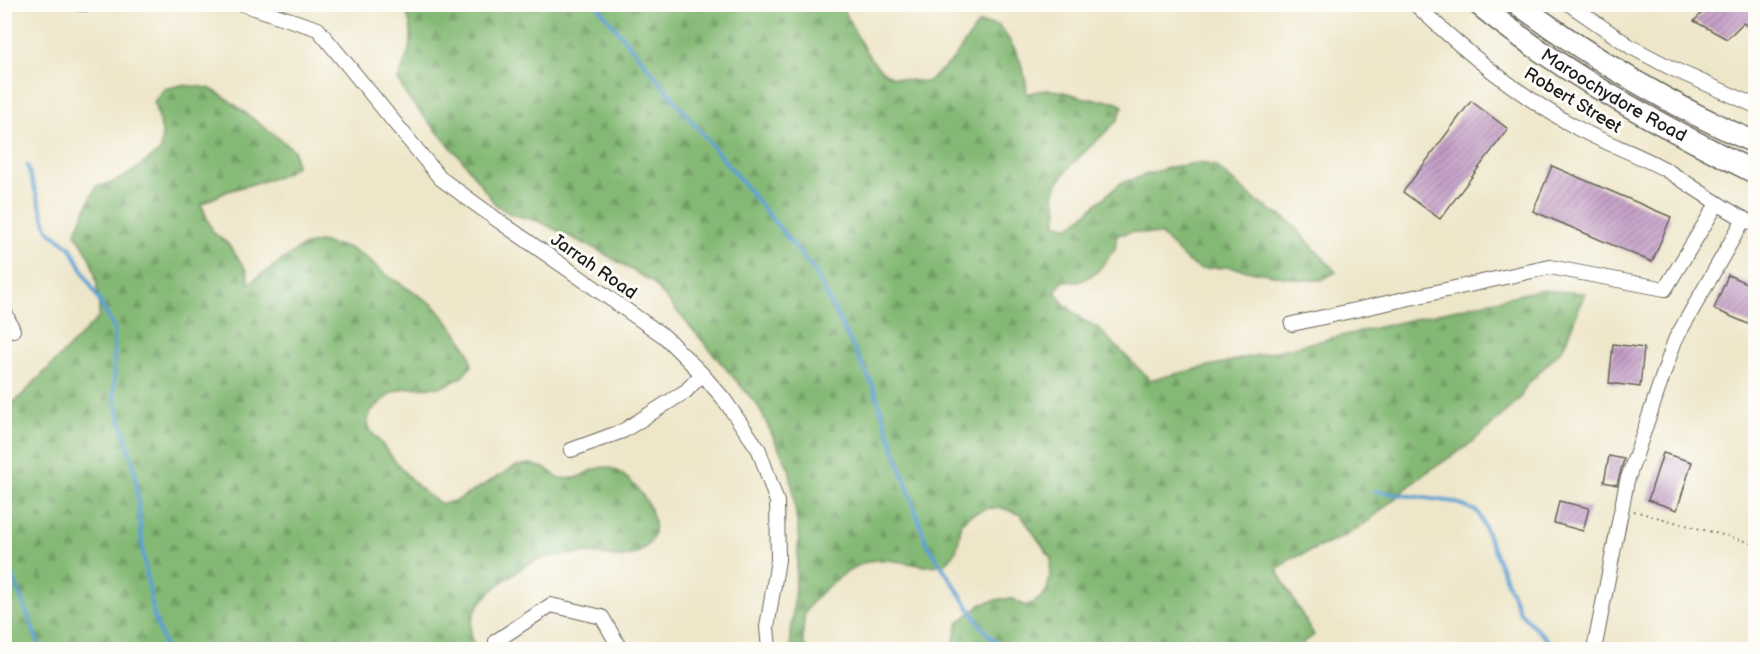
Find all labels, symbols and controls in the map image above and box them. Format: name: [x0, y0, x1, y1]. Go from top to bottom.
street label: Maroochydore Road: [1537, 44, 1690, 147]
street label: Robert Street: [1520, 63, 1626, 138]
street label: Jarrah Road: [547, 229, 641, 304]

